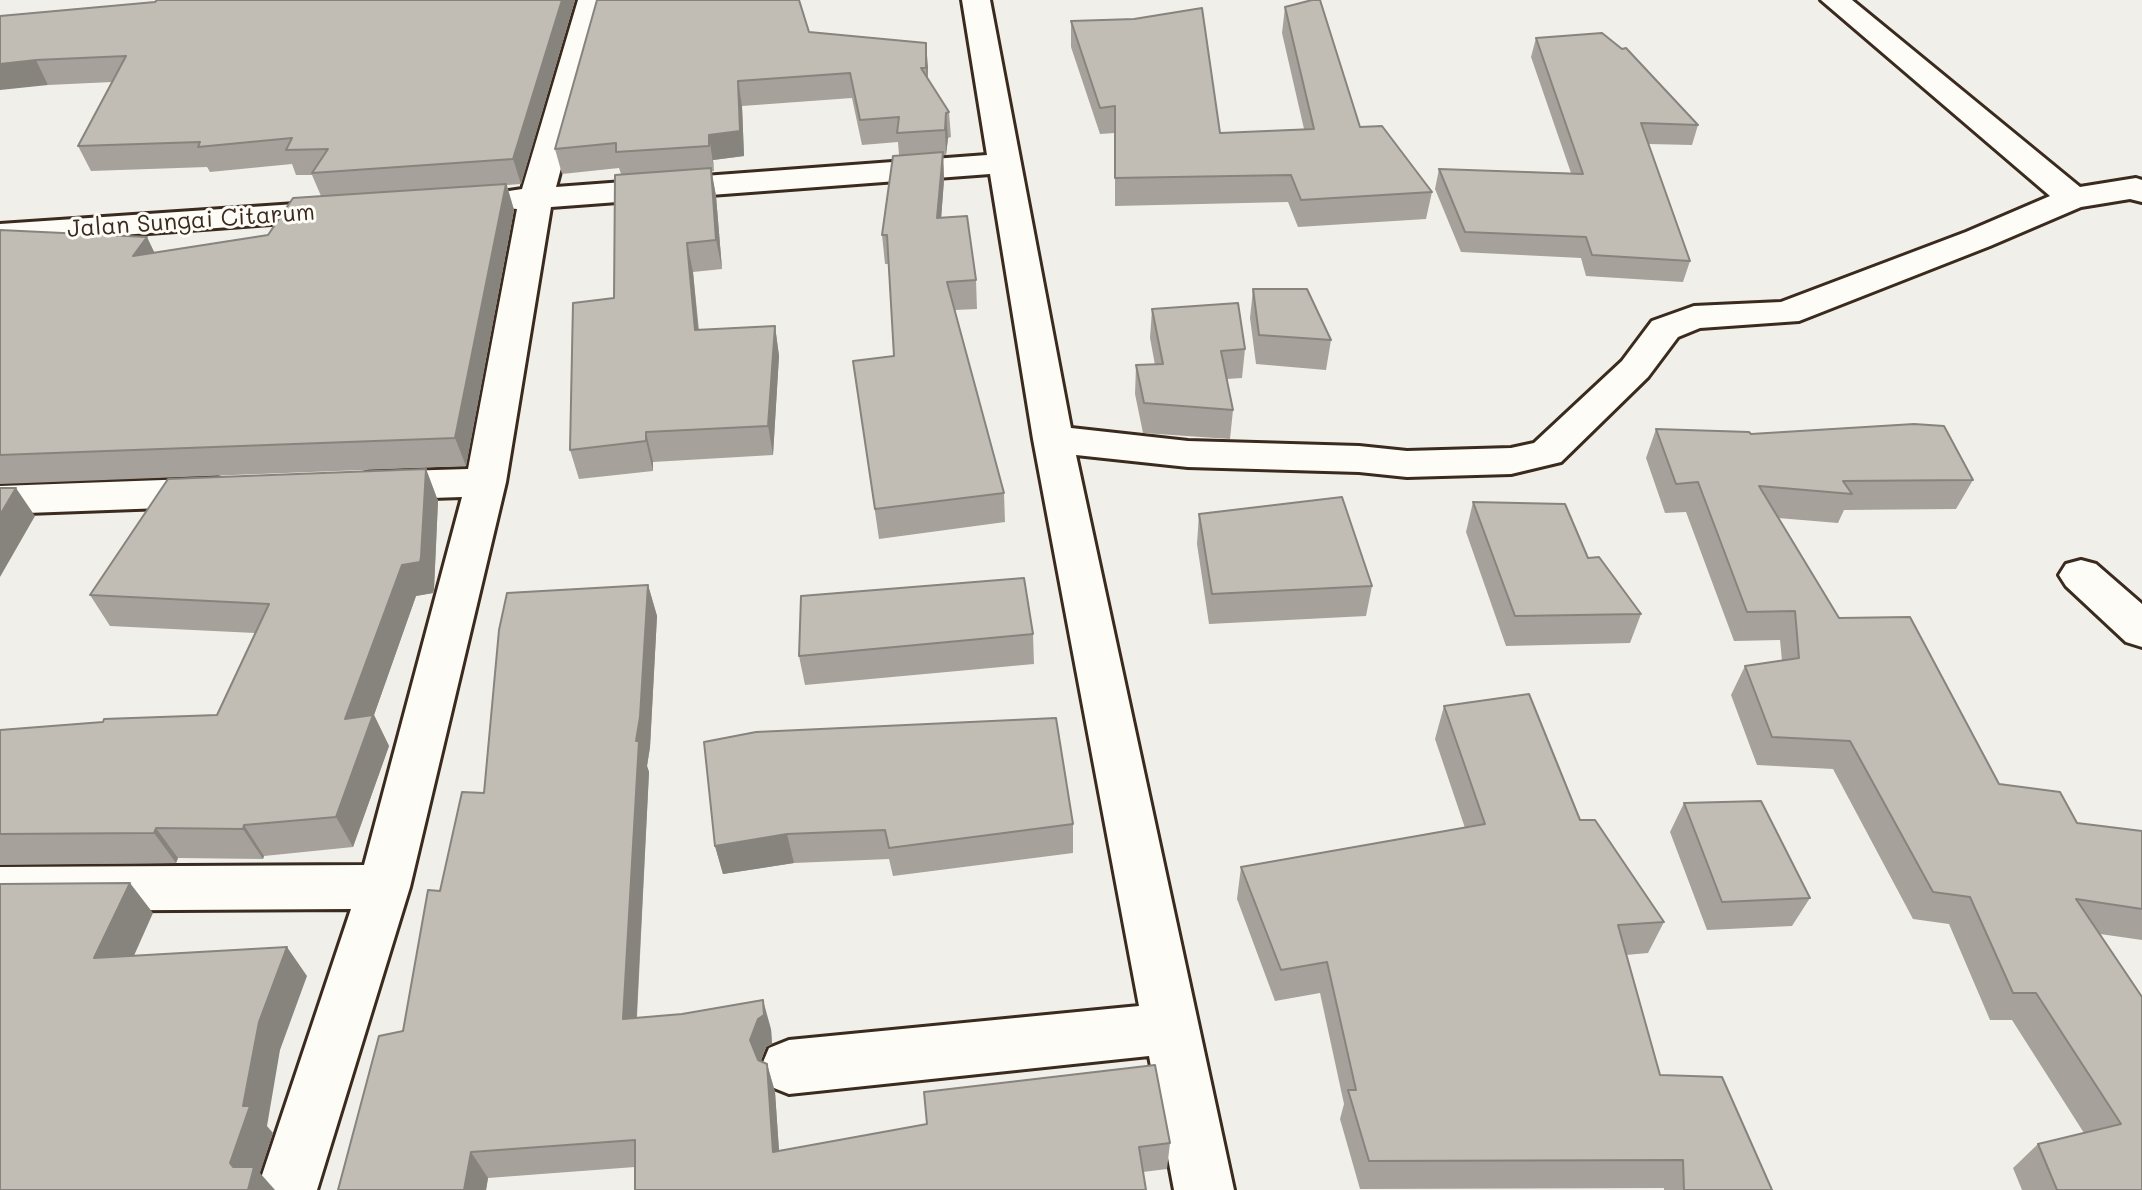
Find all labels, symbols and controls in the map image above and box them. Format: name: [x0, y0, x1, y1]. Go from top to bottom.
street label: Jalan Sungai Citarum: [66, 198, 316, 244]

